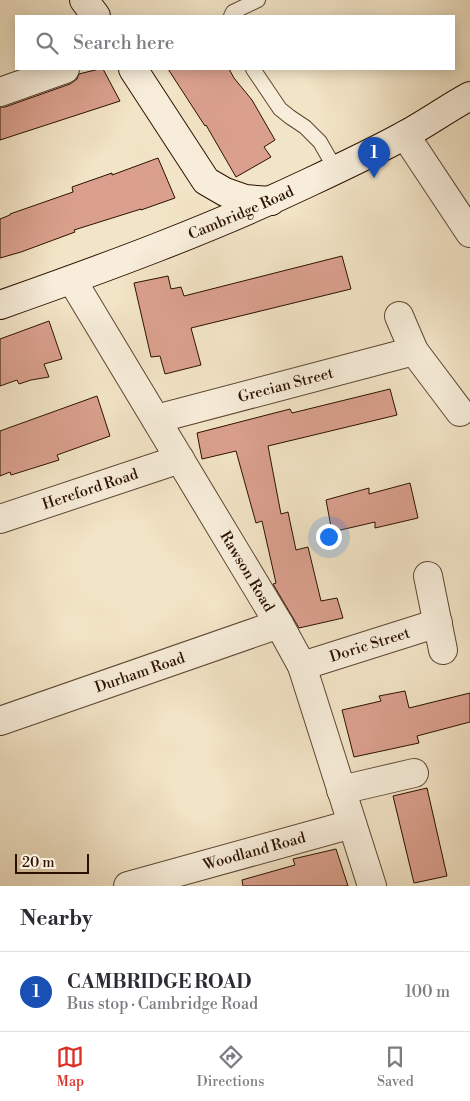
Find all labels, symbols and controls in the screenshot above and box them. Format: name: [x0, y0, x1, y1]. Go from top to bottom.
search box: [15, 15, 455, 70]
icon: search: [33, 29, 61, 57]
text: Search here: [73, 31, 174, 55]
pin: 1: [358, 137, 390, 178]
street label: Cambridge Road: [185, 181, 297, 244]
street label: Grecian Street: [236, 363, 336, 407]
street label: Hereford Road: [40, 464, 141, 514]
your location: [316, 524, 342, 550]
street label: Rawson Road: [216, 528, 279, 615]
street label: Doric Street: [327, 623, 413, 666]
street label: Durham Road: [92, 648, 188, 697]
street label: Woodland Road: [200, 828, 308, 875]
scale bar: [15, 851, 89, 874]
text: 20 m: [22, 854, 54, 872]
text: Nearby: [20, 906, 93, 932]
text: CAMBRIDGE ROAD: [67, 970, 252, 994]
text: 1: [32, 982, 40, 1002]
text: 100 m: [405, 982, 450, 1002]
text: Bus stop · Cambridge Road: [67, 994, 258, 1014]
tab: Map: [56, 1043, 84, 1091]
tab: Directions: [197, 1043, 264, 1091]
tab: Saved: [377, 1043, 414, 1091]

